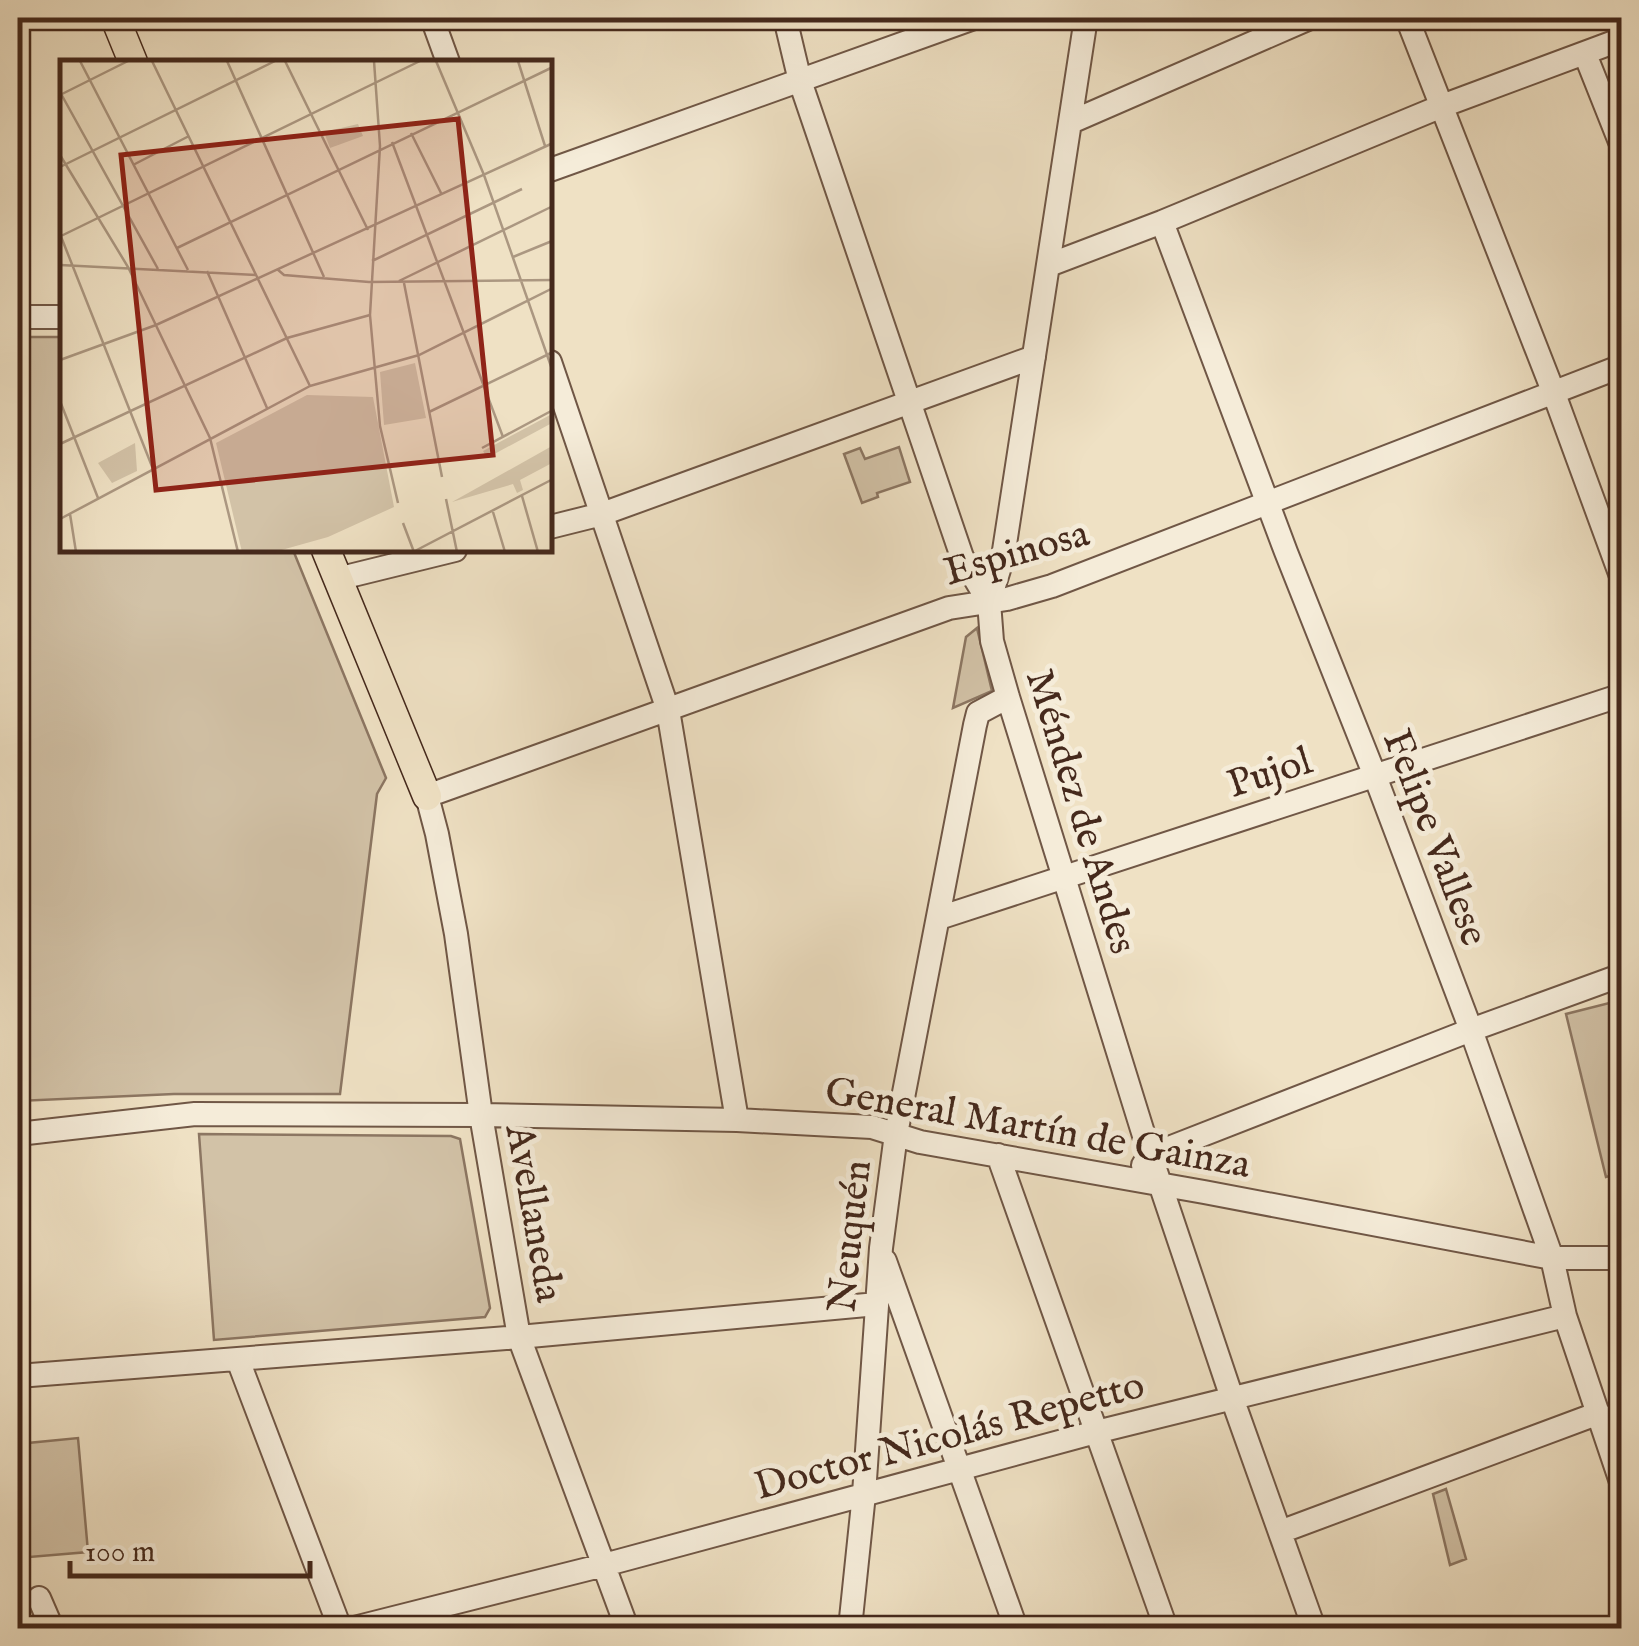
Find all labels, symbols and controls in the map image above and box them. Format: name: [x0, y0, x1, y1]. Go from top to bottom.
inset map: [60, 60, 552, 552]
street label: Espinosa: [939, 509, 1096, 599]
street label: Méndez de Andes: [1012, 664, 1147, 960]
street label: Felipe Vallese: [1369, 723, 1498, 953]
street label: Pujol: [1221, 737, 1319, 812]
street label: General Martín de Gainza: [821, 1067, 1255, 1192]
street label: Avellaneda: [492, 1120, 573, 1307]
street label: Neuquén: [818, 1158, 885, 1315]
street label: Doctor Nicolás Repetto: [750, 1361, 1150, 1514]
scale bar: [70, 1516, 310, 1578]
text: 100 m: [85, 1534, 155, 1572]

